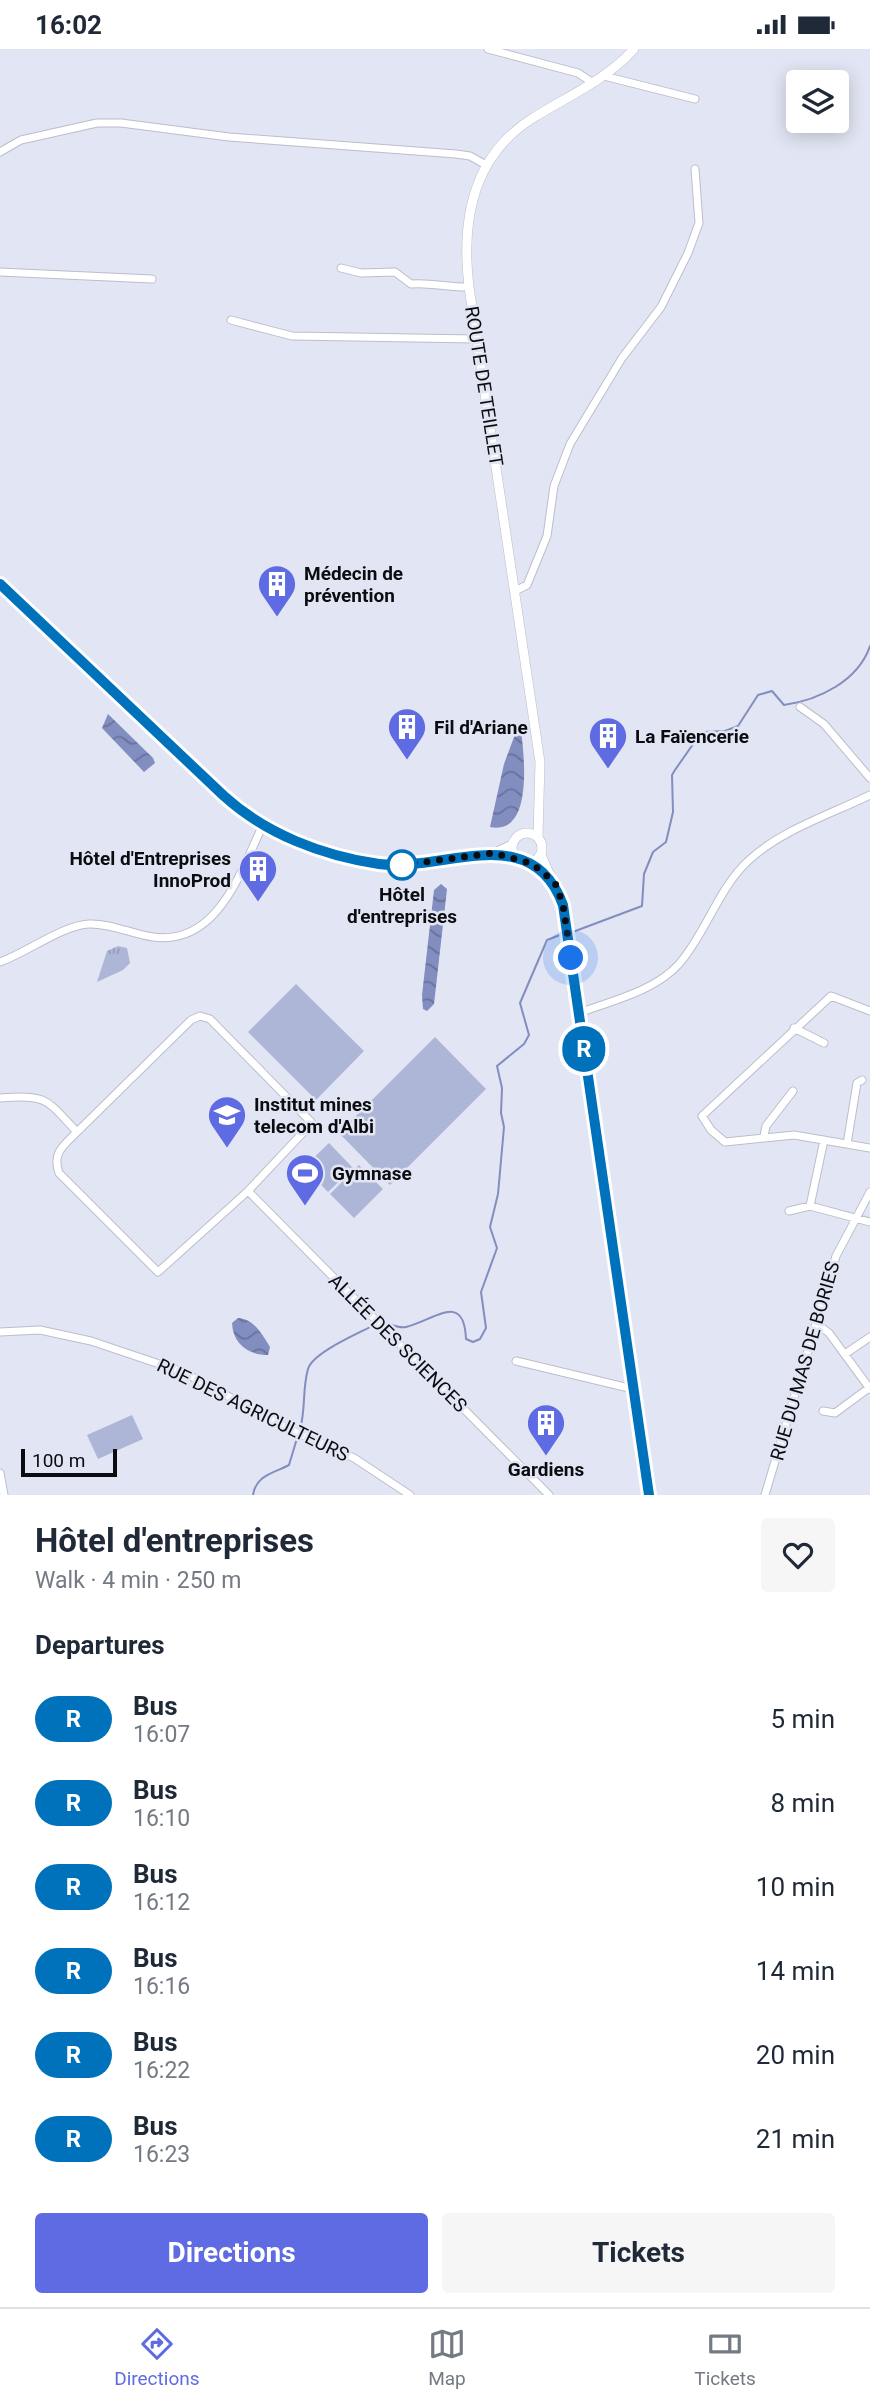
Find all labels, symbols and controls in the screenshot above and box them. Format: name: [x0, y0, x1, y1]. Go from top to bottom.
text: 16:02: [35, 10, 102, 40]
map controls: [786, 70, 849, 133]
button: layers: [786, 70, 849, 133]
street label: ROUTE DE TEILLET: [460, 304, 508, 468]
place label: Médecin de prévention: [304, 562, 403, 607]
building icon: Médecin de prévention: [256, 563, 298, 618]
building icon: Fil d'Ariane: [386, 706, 428, 761]
building icon: La Faïencerie: [587, 715, 629, 770]
place label: Fil d'Ariane: [434, 716, 528, 739]
place label: La Faïencerie: [635, 725, 749, 748]
place label: Hôtel d'Entreprises InnoProd: [69, 847, 231, 892]
building icon: Hôtel d'Entreprises InnoProd: [237, 848, 279, 903]
marker: Hôtel d'entreprises: [387, 850, 417, 880]
place label: Hôtel d'entreprises: [347, 883, 457, 928]
your location: [553, 940, 588, 975]
line badge: R: [561, 1026, 607, 1072]
text: R: [576, 1035, 592, 1063]
place label: Institut mines telecom d'Albi: [254, 1093, 374, 1138]
school or university icon: Institut mines telecom d'Albi: [206, 1094, 248, 1149]
sports icon: Gymnase: [284, 1152, 326, 1207]
place label: Gymnase: [332, 1162, 412, 1185]
street label: RUE DU MAS DE BORIES: [766, 1259, 844, 1463]
street label: ALLÉE DES SCIENCES: [324, 1269, 472, 1417]
street label: RUE DES AGRICULTEURS: [153, 1353, 353, 1467]
building icon: Gardiens: [525, 1402, 567, 1457]
scale bar: [21, 1446, 117, 1478]
text: 100 m: [32, 1449, 85, 1472]
place label: Gardiens: [508, 1458, 584, 1481]
button: heart: [761, 1518, 835, 1592]
text: Hôtel d'entreprises: [35, 1521, 314, 1560]
text: Walk · 4 min · 250 m: [35, 1567, 241, 1594]
text: Departures: [35, 1630, 165, 1660]
text: Bus: [133, 1691, 178, 1721]
text: 5 min: [770, 1704, 835, 1734]
text: R: [66, 1705, 81, 1733]
text: 16:07: [133, 1721, 190, 1748]
text: Bus: [133, 1775, 178, 1805]
text: 8 min: [770, 1788, 835, 1818]
text: R: [66, 1789, 81, 1817]
text: 16:10: [133, 1805, 190, 1832]
text: Bus: [133, 1859, 178, 1889]
text: 10 min: [756, 1872, 835, 1902]
text: R: [66, 1873, 81, 1901]
text: 16:12: [133, 1889, 190, 1916]
text: Bus: [133, 1943, 178, 1973]
text: 14 min: [756, 1956, 835, 1986]
text: R: [66, 1957, 81, 1985]
text: 16:16: [133, 1973, 190, 2000]
text: Bus: [133, 2027, 178, 2057]
text: 20 min: [756, 2040, 835, 2070]
text: R: [66, 2041, 81, 2069]
text: 16:22: [133, 2057, 190, 2084]
text: Bus: [133, 2111, 178, 2141]
text: 21 min: [756, 2124, 835, 2154]
text: R: [66, 2125, 81, 2153]
text: 16:23: [133, 2141, 190, 2168]
button: Directions: [35, 2213, 428, 2293]
button: Tickets: [442, 2213, 835, 2293]
tab: Directions: [114, 2325, 200, 2390]
tab: Map: [428, 2325, 466, 2390]
tab: Tickets: [694, 2325, 756, 2390]

